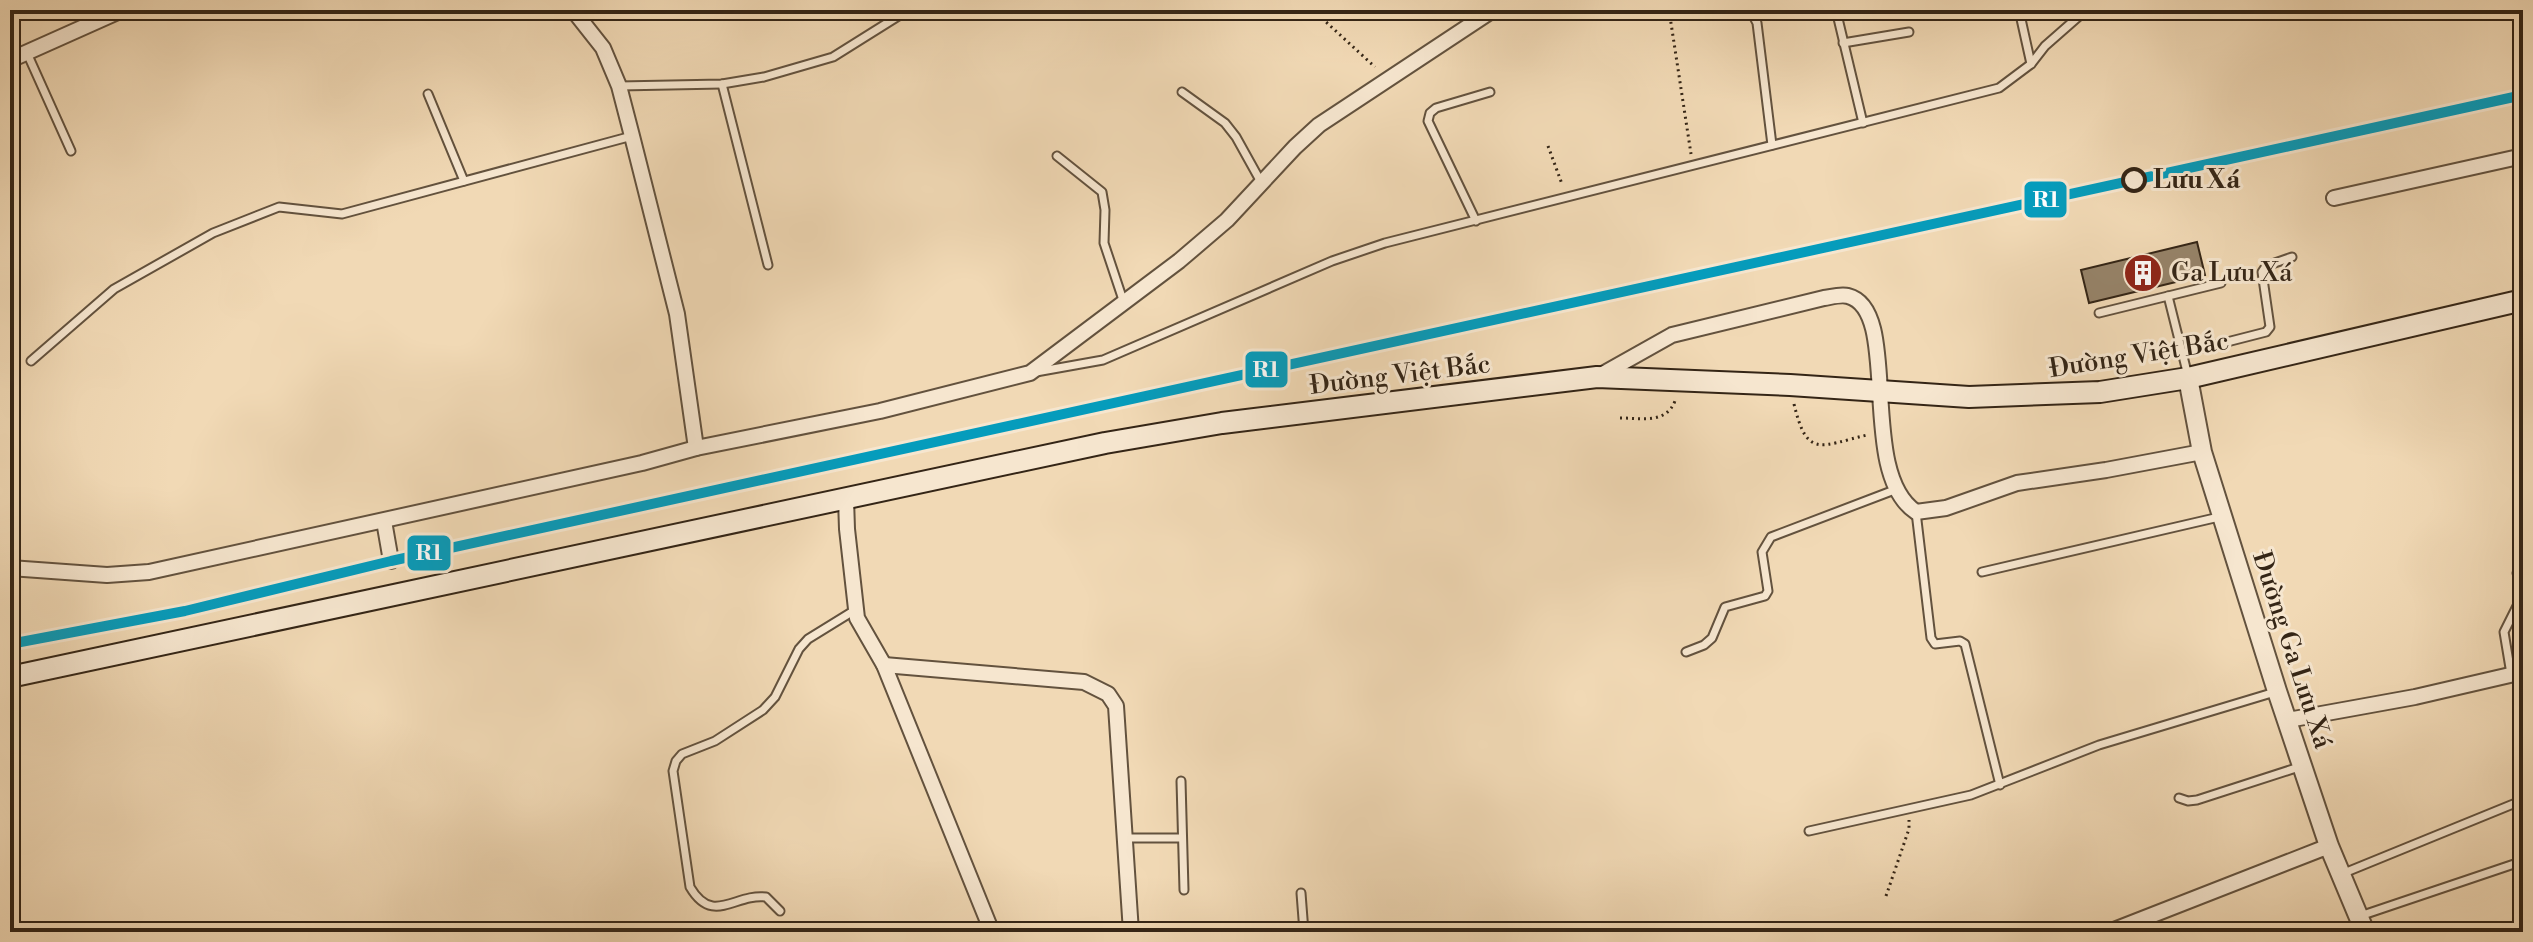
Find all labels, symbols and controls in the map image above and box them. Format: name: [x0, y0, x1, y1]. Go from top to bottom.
place label: Lưu Xá: [2153, 164, 2241, 196]
marker: Lưu Xá: [2122, 168, 2146, 192]
line badge: R1: [2023, 180, 2068, 219]
text: R1: [2033, 187, 2060, 214]
building icon: Ga Lưu Xá: [2122, 252, 2164, 294]
place label: Ga Lưu Xá: [2171, 257, 2293, 289]
street label: Đường Việt Bắc: [2047, 325, 2231, 385]
street label: Đường Việt Bắc: [1308, 348, 1492, 402]
line badge: R1: [1244, 350, 1289, 389]
text: R1: [1253, 357, 1280, 384]
line badge: R1: [406, 534, 452, 572]
text: R1: [416, 540, 443, 567]
street label: Đường Ga Lưu Xá: [2245, 547, 2339, 753]

